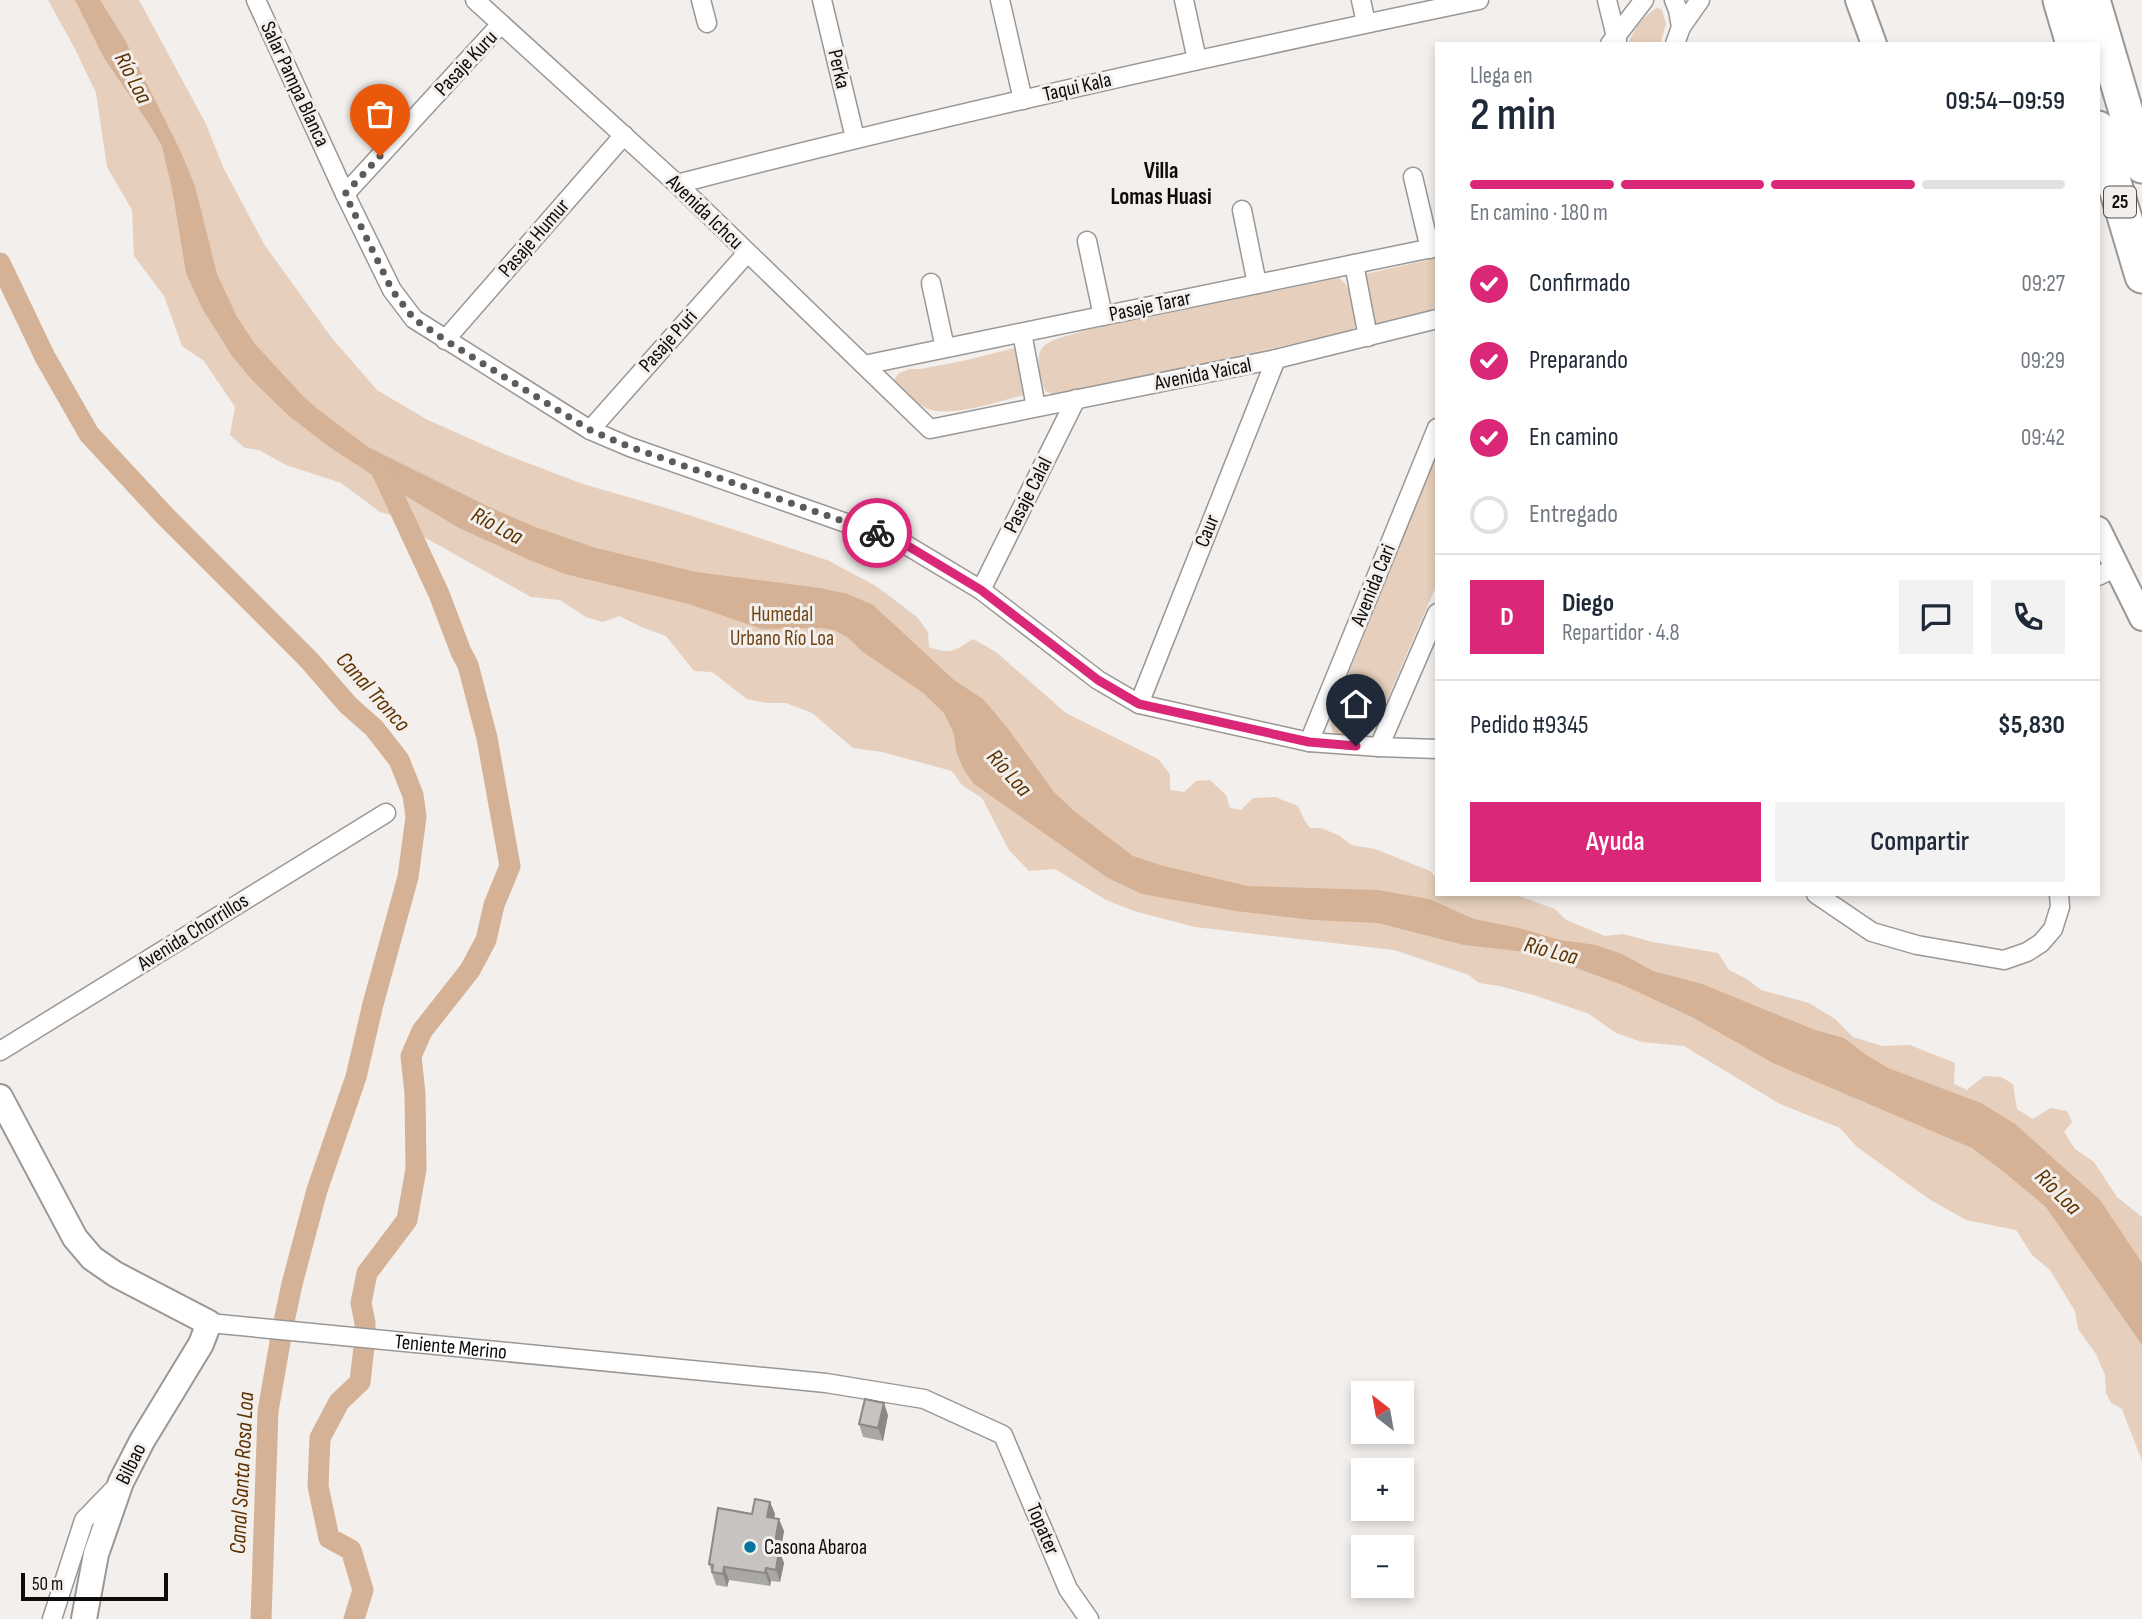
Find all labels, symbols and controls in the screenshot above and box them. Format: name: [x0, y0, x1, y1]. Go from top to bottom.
street label: Salar Pampa Blanca: [255, 17, 335, 151]
street label: Pasaje Kuru: [429, 25, 503, 101]
water label: Río Loa: [108, 47, 158, 109]
street label: Perka: [822, 47, 856, 91]
text: Llega en: [1470, 62, 1533, 90]
street label: Taqui Kala: [1040, 67, 1114, 107]
pin: [350, 84, 410, 156]
text: 09:54–09:59: [1946, 86, 2065, 117]
text: 2 min: [1470, 88, 1556, 143]
icon: bag: [361, 95, 399, 133]
district label: Villa Lomas Huasi: [1110, 157, 1212, 211]
street label: Avenida Ichcu: [661, 169, 749, 255]
road number: 25: [2104, 186, 2136, 218]
street label: Pasaje Humur: [493, 194, 575, 282]
text: En camino · 180 m: [1470, 199, 1608, 227]
icon: check: [1470, 265, 1508, 303]
text: Confirmado: [1529, 268, 1630, 299]
text: 09:27: [2022, 270, 2065, 298]
street label: Pasaje Tarar: [1107, 285, 1193, 327]
street label: Pasaje Puri: [634, 305, 702, 377]
icon: check: [1470, 342, 1508, 380]
text: Preparando: [1529, 345, 1628, 376]
text: 09:29: [2021, 347, 2065, 375]
street label: Avenida Yaical: [1151, 352, 1254, 396]
icon: check: [1470, 419, 1508, 457]
text: En camino: [1529, 422, 1619, 453]
text: 09:42: [2021, 424, 2065, 452]
street label: Pasaje Calal: [998, 453, 1058, 537]
courier: [842, 498, 912, 568]
text: Entregado: [1529, 499, 1618, 530]
water label: Río Loa: [466, 501, 528, 551]
street label: Caur: [1189, 511, 1225, 551]
icon: bike: [858, 514, 896, 552]
street label: Avenida Cari: [1345, 540, 1401, 631]
button: chat: [1899, 580, 1973, 654]
button: phone: [1991, 580, 2065, 654]
text: Diego: [1562, 588, 1614, 619]
park label: Humedal Urbano Río Loa: [730, 602, 834, 651]
text: D: [1500, 602, 1514, 633]
text: Repartidor · 4.8: [1562, 619, 1680, 647]
water label: Canal Tronco: [330, 646, 417, 738]
pin: [1326, 674, 1386, 746]
icon: home: [1337, 685, 1375, 723]
text: Pedido #9345: [1470, 710, 1589, 741]
text: $5,830: [1998, 710, 2065, 741]
water label: Río Loa: [980, 743, 1038, 803]
button: Ayuda: [1470, 802, 1761, 882]
button: Compartir: [1775, 802, 2065, 882]
street label: Avenida Chorrillos: [132, 888, 253, 977]
water label: Río Loa: [1521, 930, 1581, 972]
water label: Río Loa: [2029, 1163, 2088, 1222]
street label: Teniente Merino: [394, 1329, 508, 1364]
north arrow: [1351, 1381, 1414, 1444]
map controls: [1351, 1381, 1414, 1598]
water label: Canal Santa Rosa Loa: [224, 1391, 260, 1555]
street label: Bilbao: [110, 1439, 152, 1489]
button: +: [1351, 1458, 1414, 1521]
street label: Topater: [1021, 1500, 1065, 1558]
place label: Casona Abaroa: [764, 1535, 867, 1560]
button: −: [1351, 1535, 1414, 1598]
marker: Casona Abaroa: [742, 1539, 758, 1555]
scale bar: [21, 1570, 168, 1602]
text: 50 m: [32, 1573, 63, 1596]

